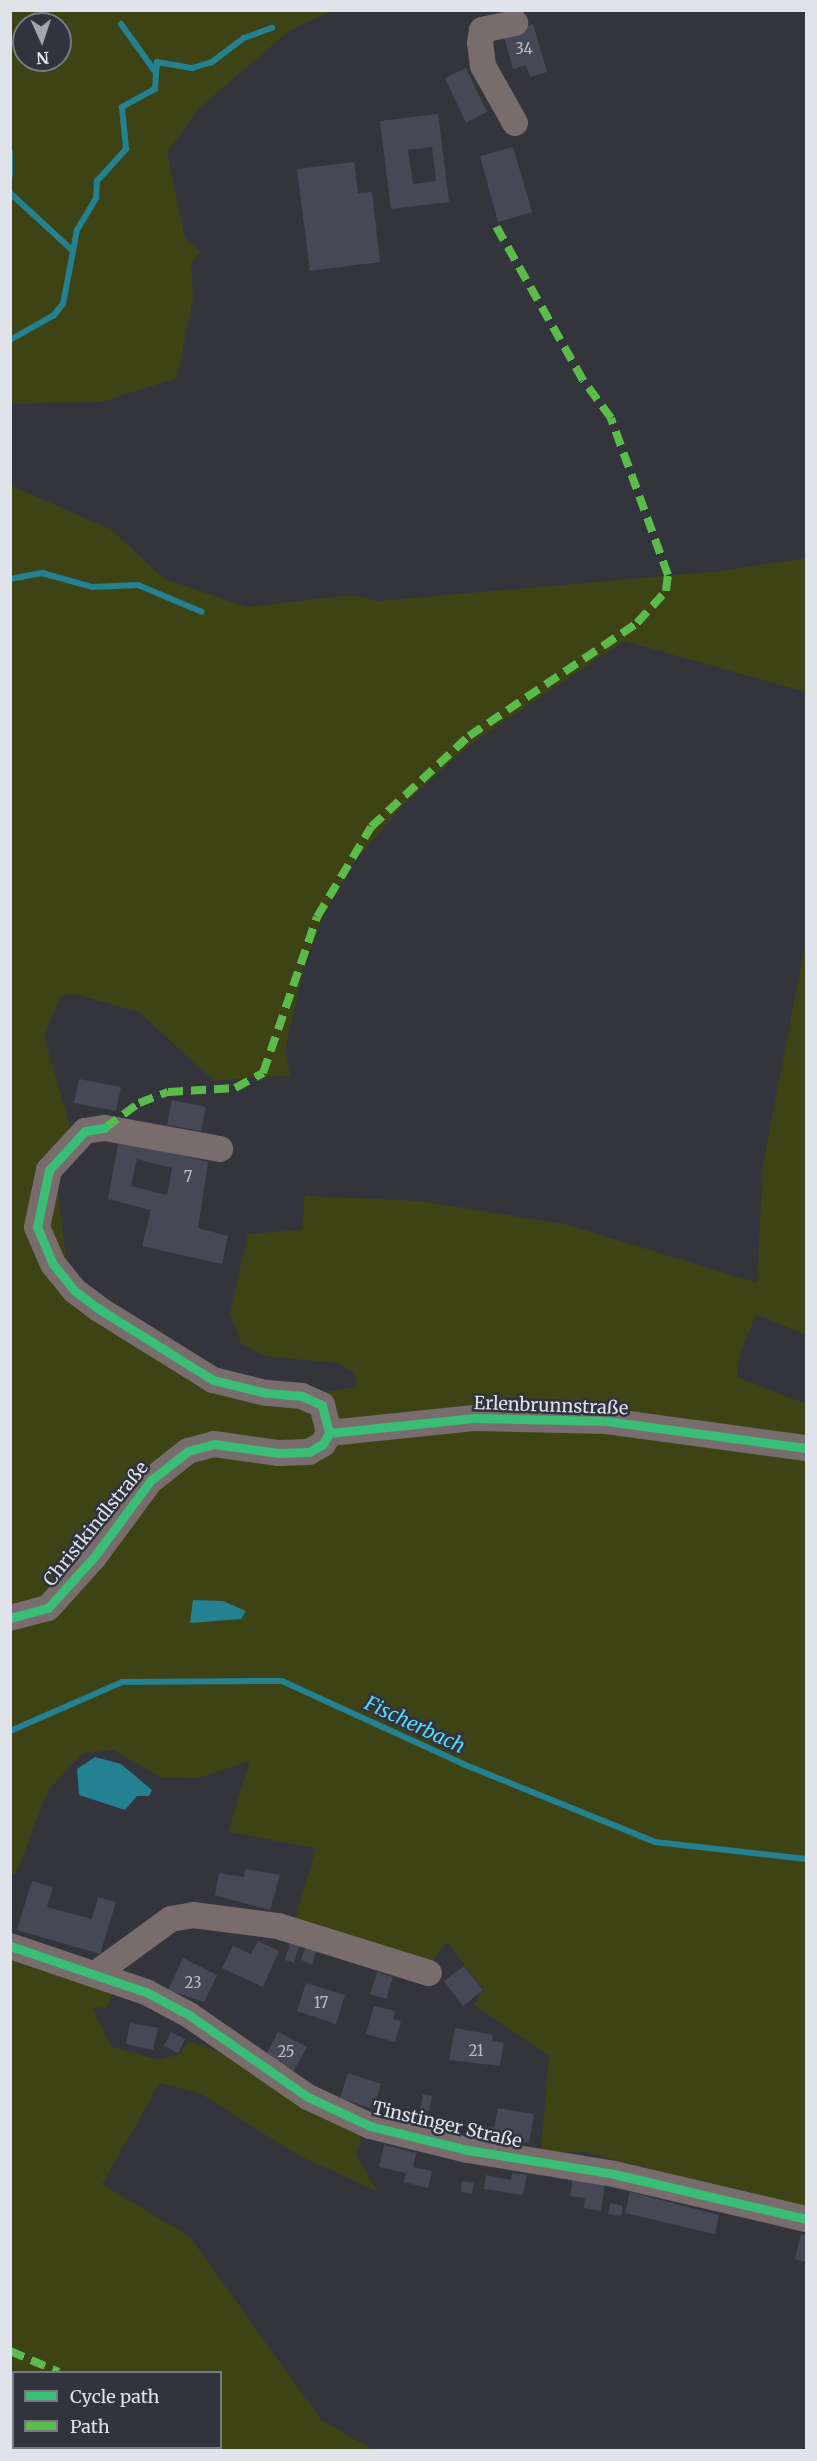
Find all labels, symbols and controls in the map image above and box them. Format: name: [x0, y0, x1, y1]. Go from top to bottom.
north arrow: [12, 12, 72, 72]
house number: 34: [515, 40, 533, 58]
text: N: [36, 48, 50, 68]
house number: 7: [184, 1168, 192, 1186]
street label: Erlenbrunnstraße: [473, 1393, 629, 1419]
street label: Christkindlstraße: [39, 1457, 153, 1591]
water label: Fischerbach: [361, 1690, 469, 1758]
house number: 23: [185, 1974, 201, 1992]
house number: 17: [314, 1994, 328, 2012]
house number: 21: [468, 2042, 484, 2060]
house number: 25: [277, 2043, 295, 2061]
street label: Tinstinger Straße: [370, 2097, 524, 2153]
legend: [12, 2371, 222, 2449]
text: Cycle path: [70, 2385, 159, 2408]
text: Path: [70, 2415, 110, 2438]

